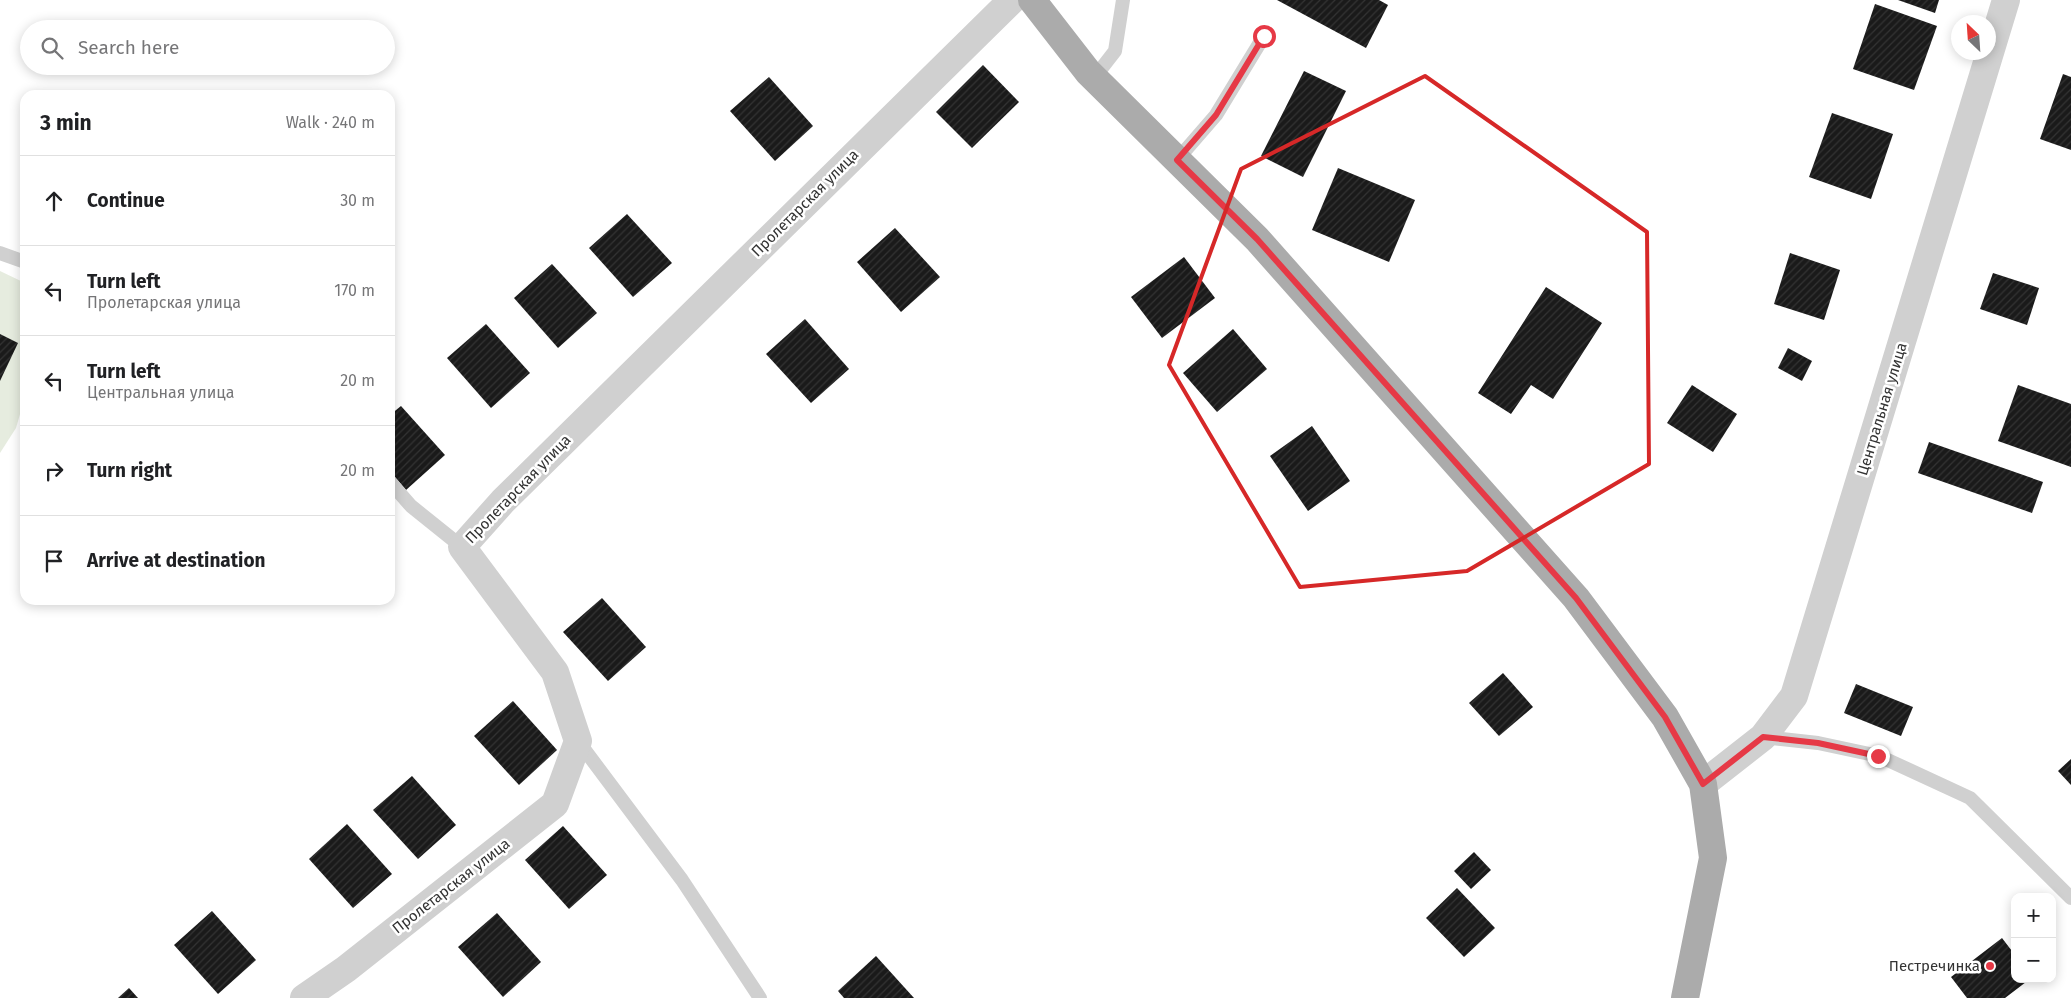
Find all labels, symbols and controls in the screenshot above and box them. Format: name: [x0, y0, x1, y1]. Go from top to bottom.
north arrow: [1951, 15, 1996, 60]
search box: [20, 20, 395, 75]
route start: [1253, 25, 1276, 48]
icon: search: [38, 34, 66, 62]
text: Search here: [78, 36, 179, 59]
text: 3 min: [40, 110, 92, 136]
text: Walk · 240 m: [286, 113, 375, 132]
street label: Пролетарская улица: [748, 146, 862, 260]
icon: ahead: [40, 187, 68, 215]
text: Continue: [87, 189, 165, 212]
text: 30 m: [340, 191, 375, 210]
text: Turn left: [87, 270, 161, 293]
icon: left: [40, 277, 68, 305]
text: 170 m: [334, 281, 375, 300]
text: Пролетарская улица: [87, 293, 241, 312]
street label: Центральная улица: [1853, 340, 1911, 478]
text: Turn left: [87, 360, 161, 383]
icon: left: [40, 367, 68, 395]
text: 20 m: [340, 371, 375, 390]
text: Центральная улица: [87, 383, 234, 402]
street label: Пролетарская улица: [461, 431, 575, 547]
icon: right: [40, 457, 68, 485]
text: Turn right: [87, 459, 172, 482]
text: 20 m: [340, 461, 375, 480]
icon: arrive: [40, 547, 68, 575]
text: Arrive at destination: [87, 549, 266, 572]
route end: [1867, 745, 1890, 768]
street label: Пролетарская улица: [389, 835, 513, 937]
map controls: [2011, 893, 2056, 983]
button: +: [2011, 893, 2056, 938]
button: −: [2011, 938, 2056, 983]
place label: Пестречинка: [1889, 957, 1980, 975]
marker: Пестречинка: [1984, 960, 1996, 972]

